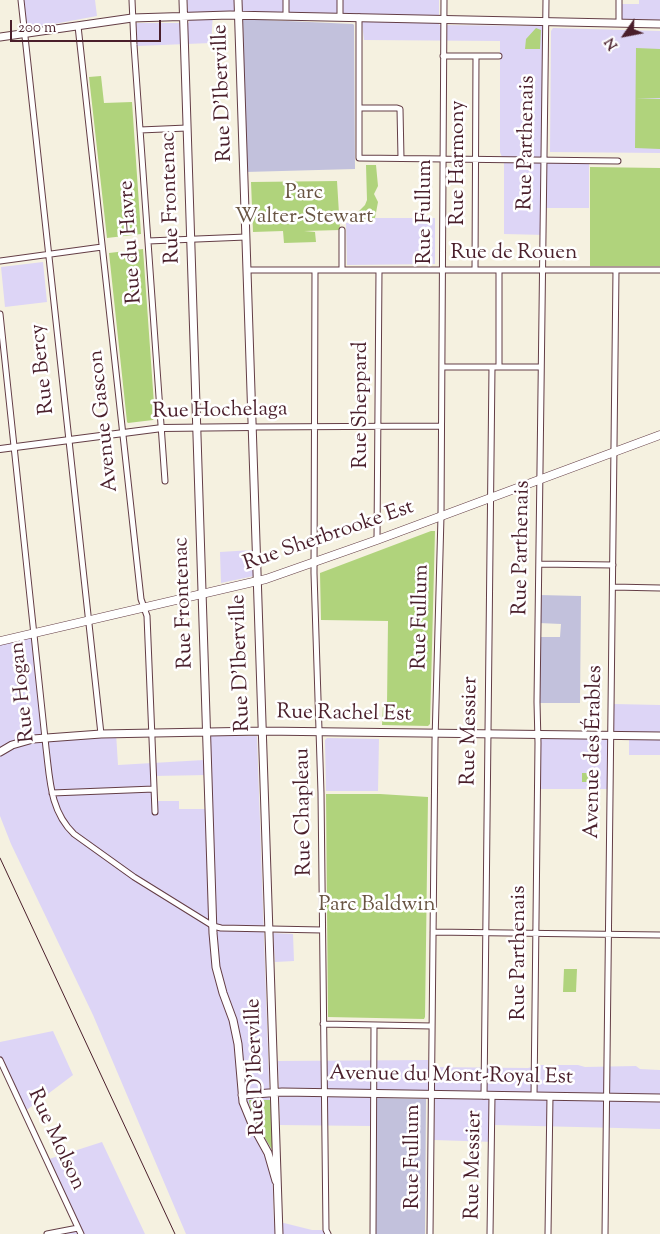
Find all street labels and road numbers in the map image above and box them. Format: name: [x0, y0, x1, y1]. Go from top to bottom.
street label: Rue D'Iberville: [209, 24, 239, 162]
street label: Rue Parthenais: [514, 75, 542, 211]
street label: Rue Harmony: [446, 100, 472, 226]
street label: Rue Frontenac: [157, 132, 187, 264]
street label: Rue Fullum: [413, 159, 439, 265]
street label: Rue du Havre: [115, 179, 149, 305]
street label: Rue de Rouen: [451, 241, 577, 267]
street label: Rue Bercy: [27, 322, 61, 416]
street label: Rue Sheppard: [349, 341, 375, 469]
street label: Avenue Gascon: [85, 349, 125, 493]
street label: Rue Hochelaga: [152, 398, 288, 426]
street label: Rue Parthenais: [509, 480, 537, 616]
street label: Rue Sherbrooke Est: [240, 496, 418, 578]
street label: Rue Frontenac: [170, 537, 200, 669]
street label: Rue Fullum: [408, 564, 436, 670]
street label: Rue D'Iberville: [227, 594, 257, 732]
street label: Rue Hogan: [6, 640, 42, 744]
street label: Avenue des Érables: [581, 665, 609, 839]
street label: Rue Messier: [457, 676, 485, 786]
street label: Rue Rachel Est: [276, 701, 412, 729]
street label: Rue Chapleau: [291, 748, 319, 876]
street label: Rue Parthenais: [507, 885, 533, 1021]
street label: Rue D'Iberville: [242, 998, 272, 1136]
street label: Avenue du Mont-Royal Est: [329, 1062, 573, 1092]
street label: Rue Molson: [21, 1085, 89, 1195]
street label: Rue Fullum: [401, 1104, 427, 1210]
street label: Rue Messier: [461, 1110, 489, 1220]

